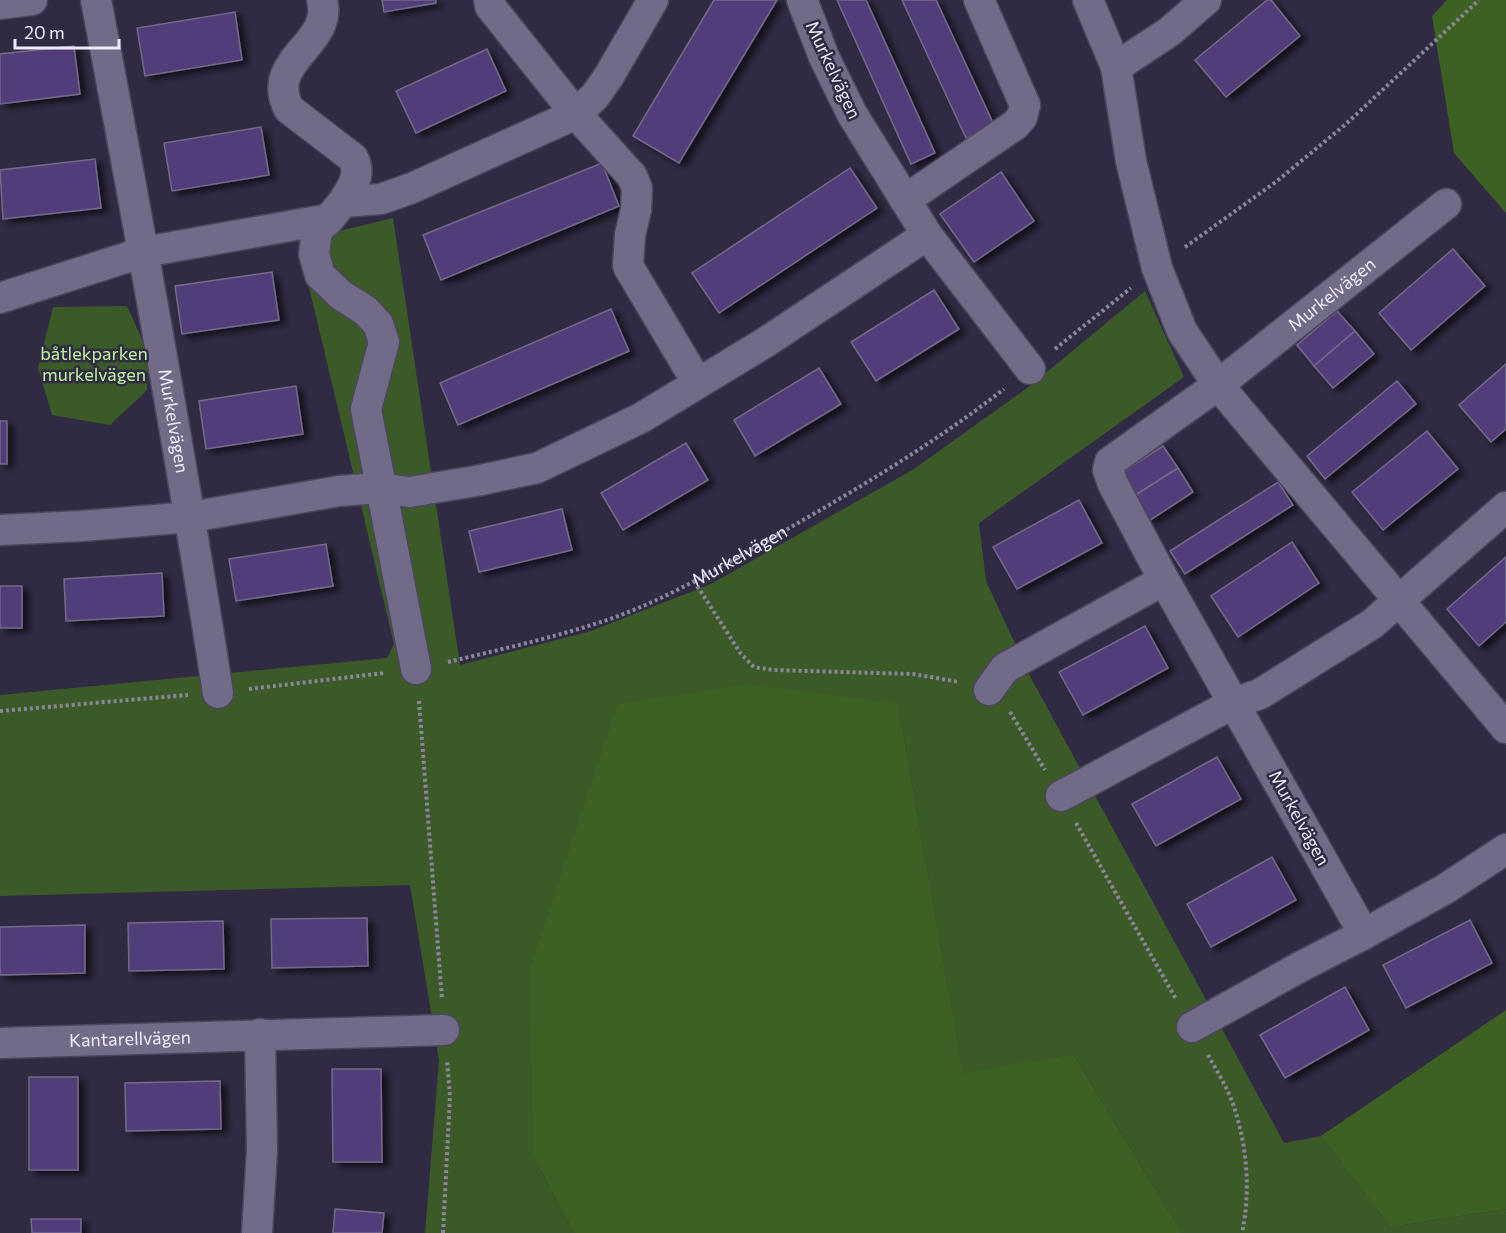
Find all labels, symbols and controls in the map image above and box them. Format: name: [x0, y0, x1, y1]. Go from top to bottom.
scale bar: [15, 12, 118, 50]
street label: Murkelvägen: [802, 17, 866, 122]
text: 20 m: [24, 21, 65, 43]
street label: Murkelvägen: [1283, 252, 1379, 335]
park label: båtlekparken murkelvägen: [40, 342, 148, 385]
street label: Murkelvägen: [154, 367, 194, 475]
street label: Murkelvägen: [688, 520, 791, 590]
street label: Murkelvägen: [1265, 766, 1335, 869]
street label: Kantarellvägen: [69, 1025, 191, 1051]

